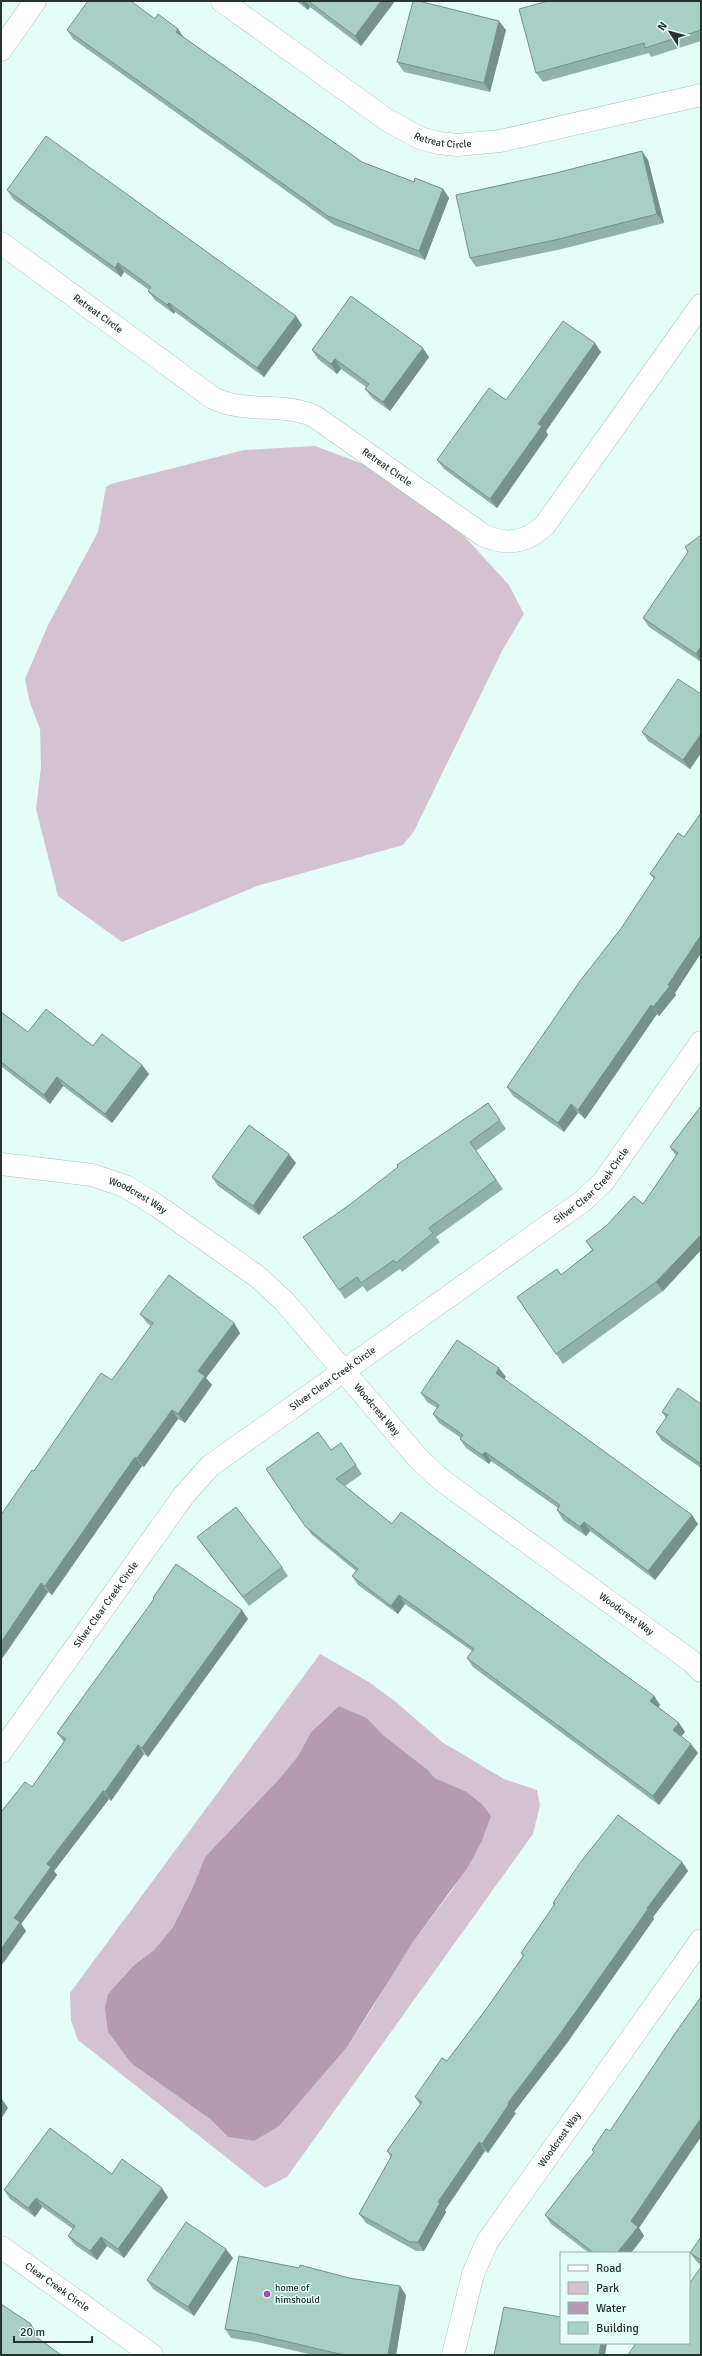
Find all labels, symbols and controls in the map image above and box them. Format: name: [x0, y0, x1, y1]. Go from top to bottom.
north arrow: [650, 12, 690, 52]
text: N: [655, 19, 670, 33]
street label: Retreat Circle: [412, 130, 472, 151]
street label: Retreat Circle: [71, 292, 125, 336]
street label: Retreat Circle: [360, 446, 414, 489]
street label: Silver Clear Creek Circle: [551, 1145, 632, 1226]
street label: Woodcrest Way: [107, 1175, 169, 1217]
street label: Silver Clear Creek Circle: [287, 1344, 378, 1414]
street label: Woodcrest Way: [351, 1381, 403, 1439]
street label: Silver Clear Creek Circle: [71, 1559, 141, 1650]
street label: Woodcrest Way: [596, 1590, 656, 1638]
street label: Woodcrest Way: [536, 2109, 583, 2169]
legend: [560, 2252, 690, 2344]
street label: Clear Creek Circle: [23, 2260, 92, 2314]
text: Road: [596, 2261, 622, 2276]
text: Park: [596, 2281, 619, 2296]
place label: home of himshould: [275, 2282, 320, 2306]
marker: home of himshould: [262, 2289, 272, 2299]
text: Water: [596, 2301, 627, 2316]
scale bar: [14, 2318, 92, 2344]
text: Building: [596, 2321, 639, 2336]
text: 20 m: [20, 2325, 45, 2340]

